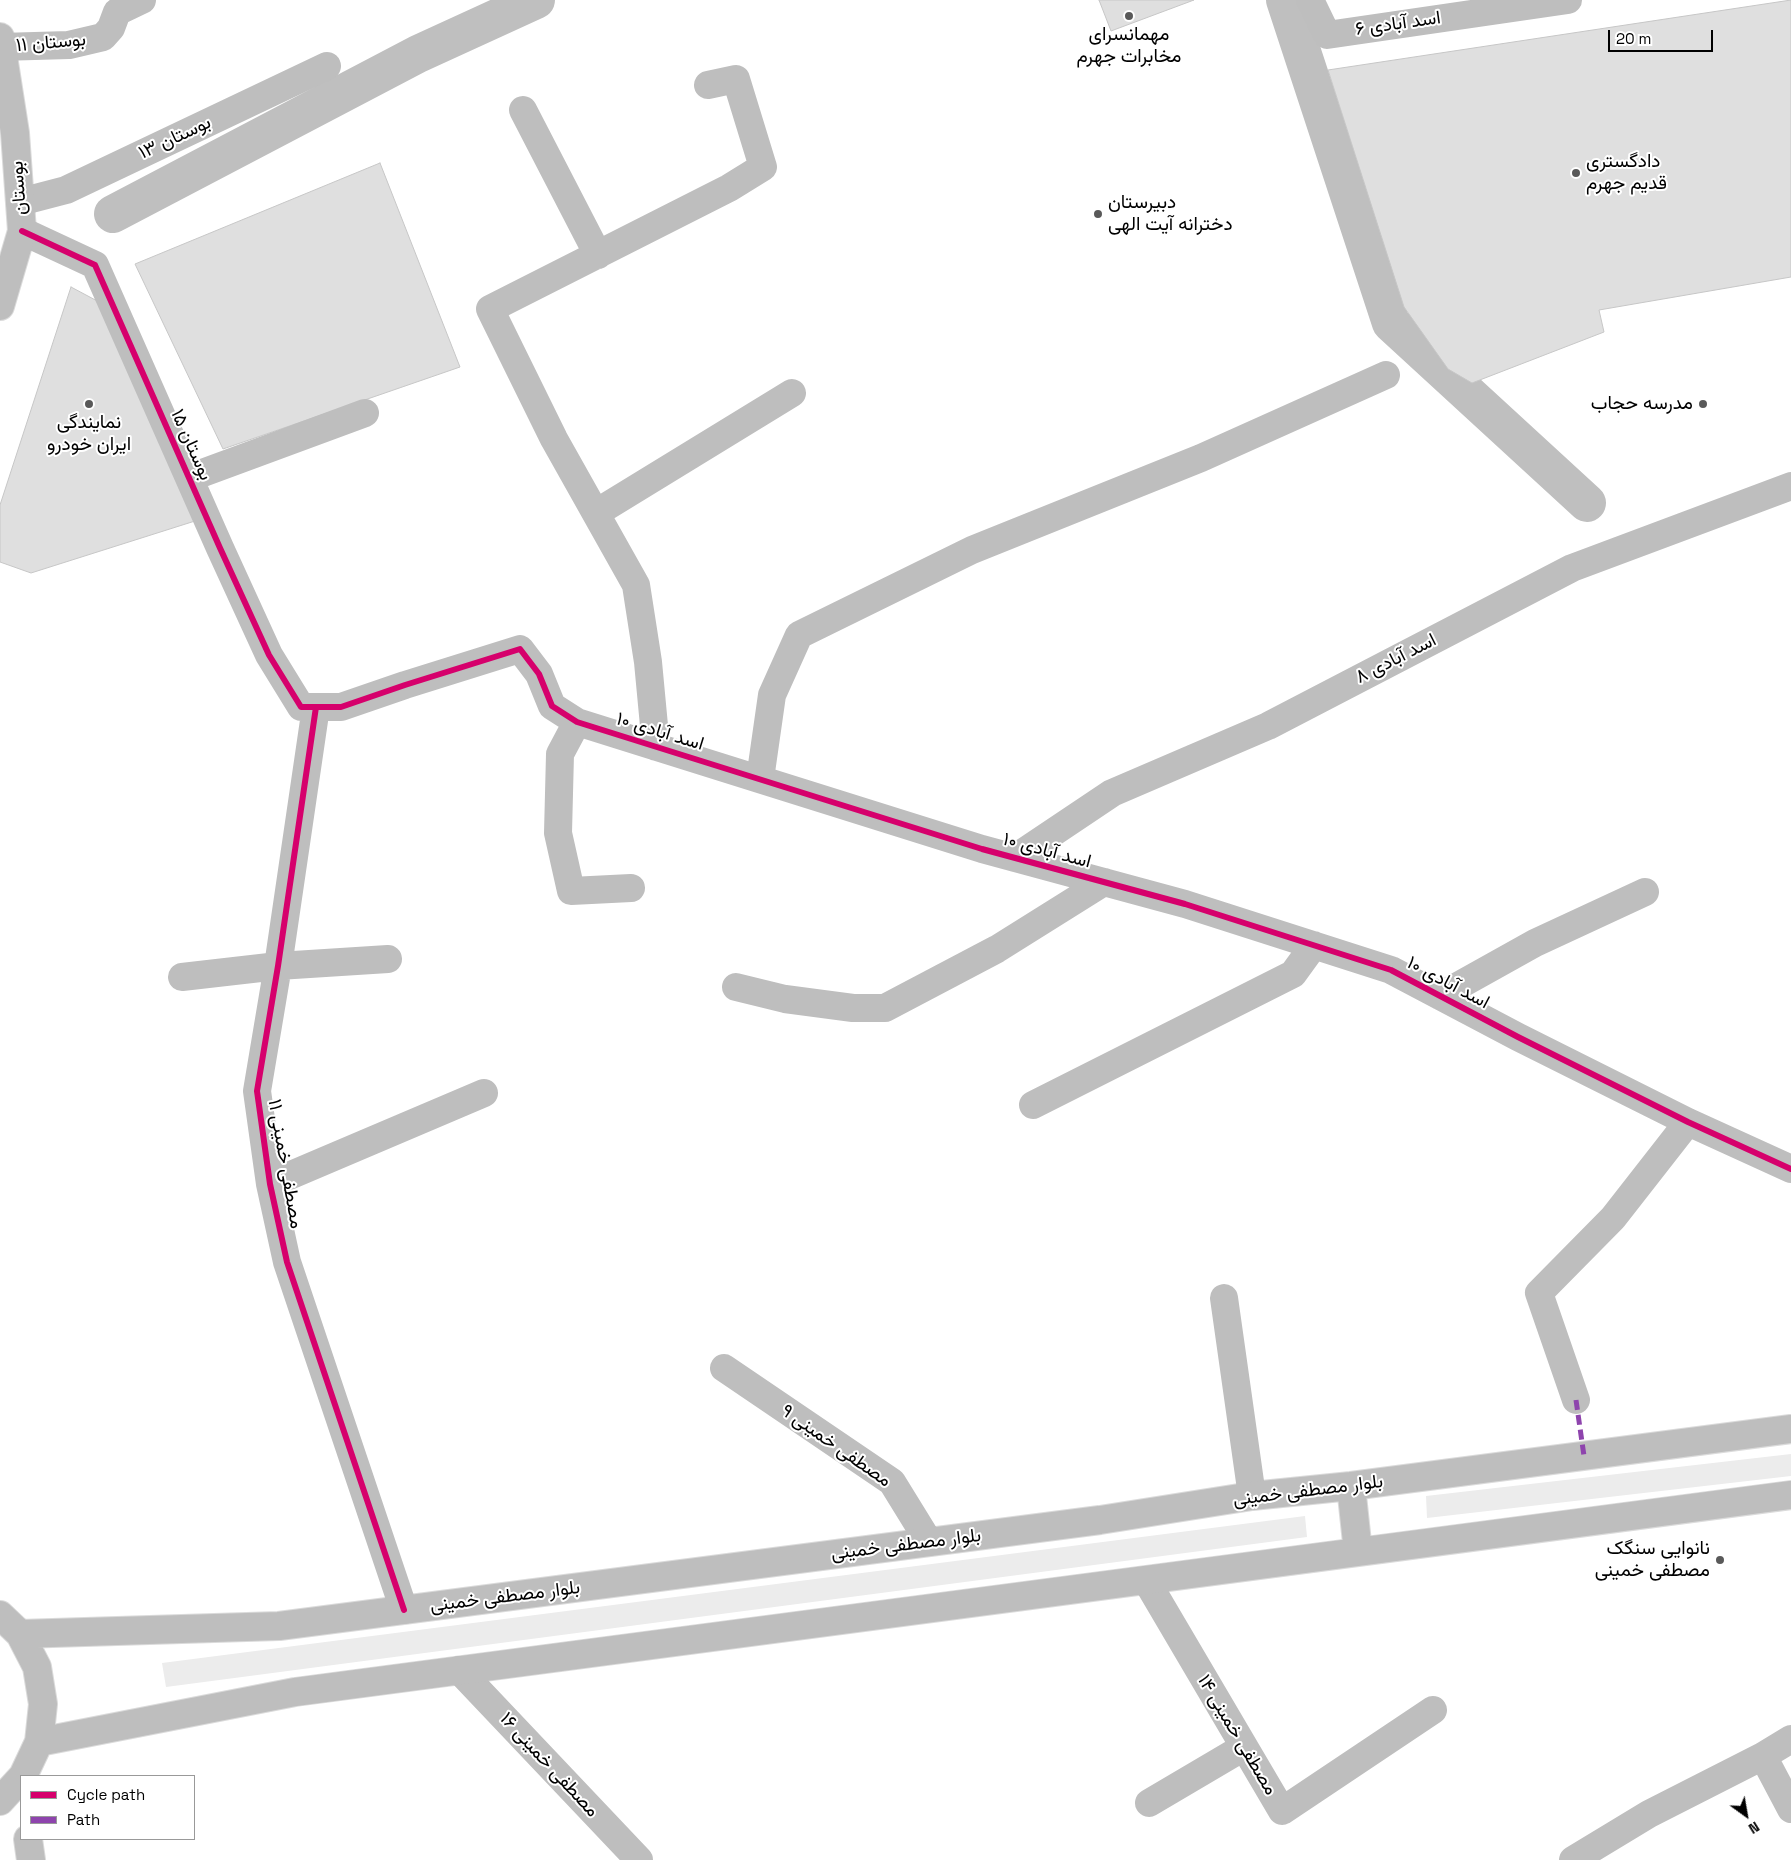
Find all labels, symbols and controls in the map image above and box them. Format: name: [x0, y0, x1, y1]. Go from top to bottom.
street label: اسد آبادی ۶: [1354, 7, 1442, 41]
marker: مهمانسرای مخابرات جهرم: [1123, 10, 1135, 22]
scale bar: [1611, 20, 1716, 52]
place label: مهمانسرای مخابرات جهرم: [1077, 24, 1181, 68]
street label: بوستان ۱۱: [15, 29, 87, 57]
text: 20 m: [1616, 29, 1651, 48]
street label: بوستان ۱۳: [135, 111, 215, 165]
place label: دادگستری قدیم جهرم: [1586, 151, 1667, 195]
street label: بوستان: [6, 160, 32, 216]
marker: دادگستری قدیم جهرم: [1570, 167, 1582, 179]
place label: دبیرستان دخترانه آیت الهی: [1108, 192, 1233, 236]
marker: دبیرستان دخترانه آیت الهی: [1092, 208, 1104, 220]
place label: مدرسه حجاب: [1591, 393, 1693, 415]
marker: نمایندگی ایران خودرو: [83, 398, 95, 410]
marker: مدرسه حجاب: [1697, 398, 1709, 410]
street label: بوستان ۱۵: [165, 406, 217, 484]
place label: نمایندگی ایران خودرو: [47, 412, 131, 456]
street label: اسد آبادی ۸: [1352, 629, 1440, 689]
street label: اسد آبادی ۱۰: [614, 708, 706, 756]
street label: اسد آبادی ۱۰: [1000, 828, 1094, 874]
street label: اسد آبادی ۱۰: [1403, 952, 1493, 1014]
street label: مصطفی خمینی ۱۱: [262, 1097, 308, 1231]
street label: مصطفی خمینی ۹: [777, 1400, 895, 1492]
street label: بلوار مصطفی خمینی: [1232, 1470, 1384, 1512]
street label: بلوار مصطفی خمینی: [830, 1524, 982, 1566]
place label: نانوایی سنگک مصطفی خمینی: [1595, 1538, 1710, 1582]
marker: نانوایی سنگک مصطفی خمینی: [1714, 1554, 1726, 1566]
street label: بلوار مصطفی خمینی: [429, 1576, 581, 1618]
street label: مصطفی خمینی ۱۴: [1192, 1671, 1282, 1799]
street label: مصطفی خمینی ۱۶: [495, 1708, 603, 1822]
legend: [20, 1775, 195, 1840]
text: Cycle path: [67, 1785, 145, 1804]
north arrow: [1721, 1790, 1771, 1840]
text: Path: [67, 1810, 100, 1829]
text: N: [1745, 1818, 1763, 1838]

